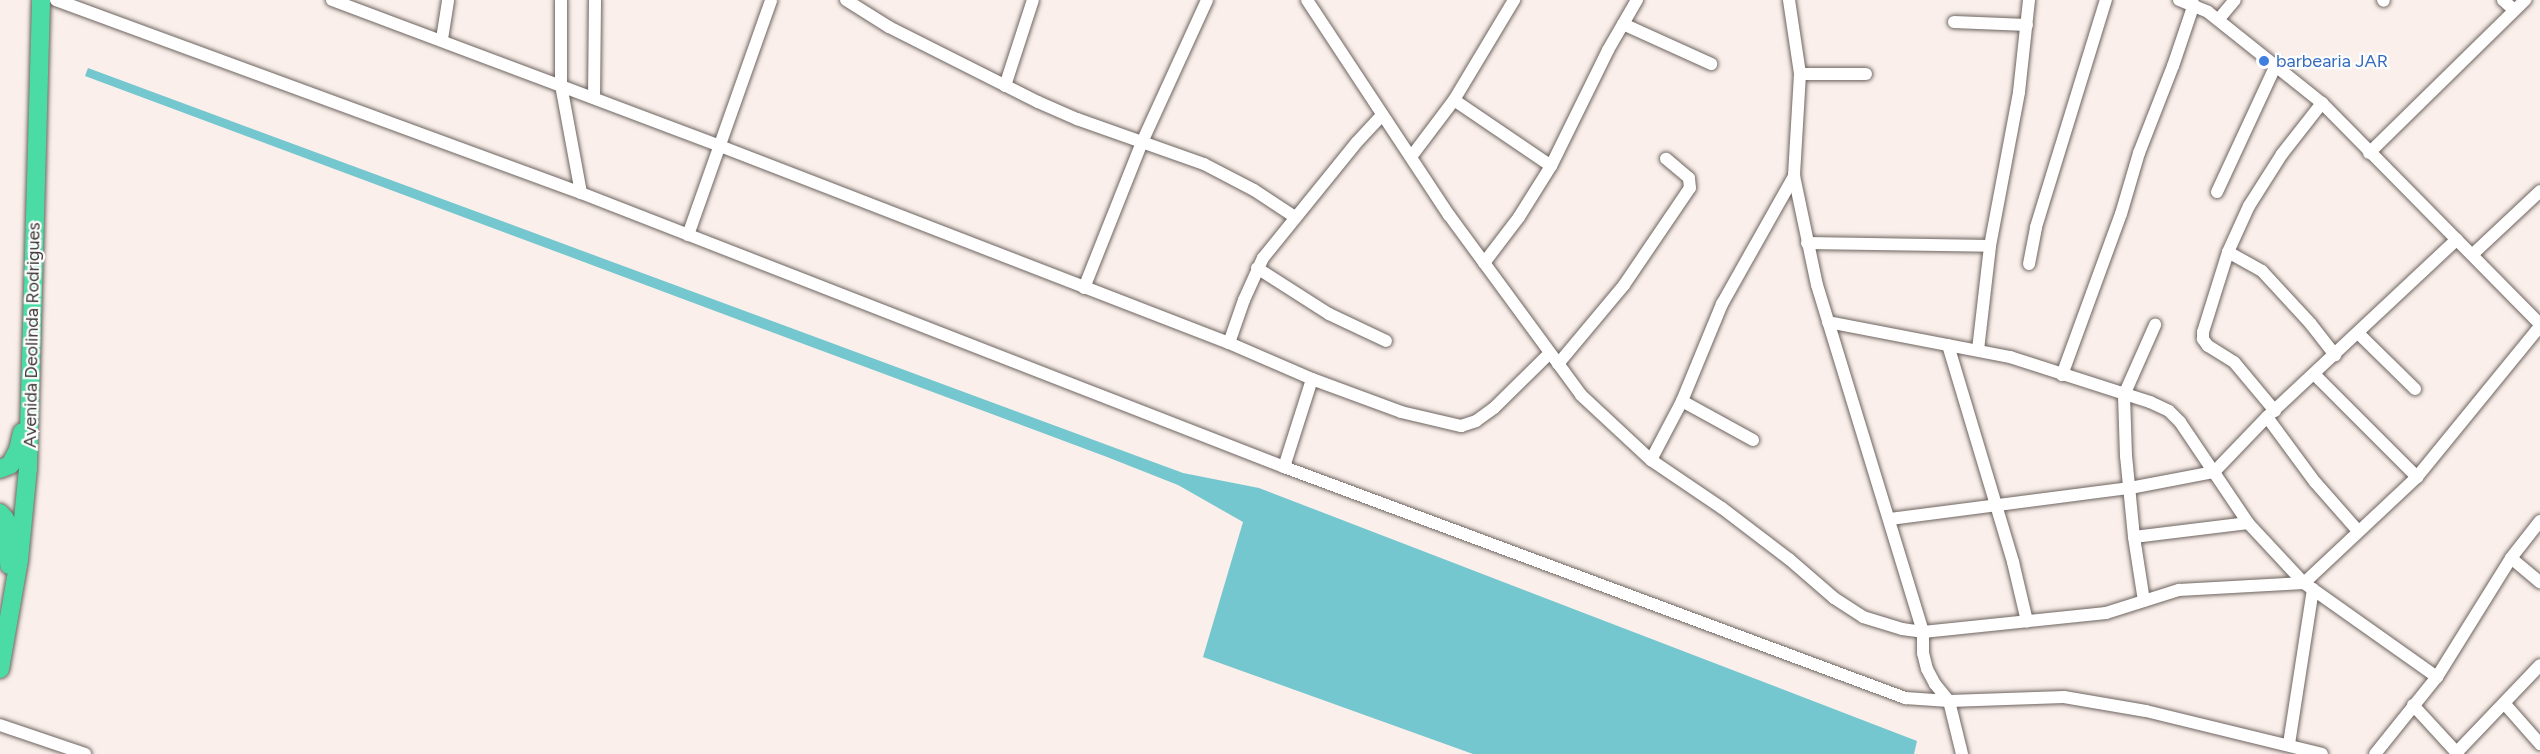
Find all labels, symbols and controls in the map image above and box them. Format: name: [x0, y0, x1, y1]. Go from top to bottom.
place label: barbearia JAR: [2276, 50, 2388, 72]
marker: barbearia JAR: [2257, 54, 2271, 68]
street label: Avenida Deolinda Rodrigues: [19, 222, 45, 448]

